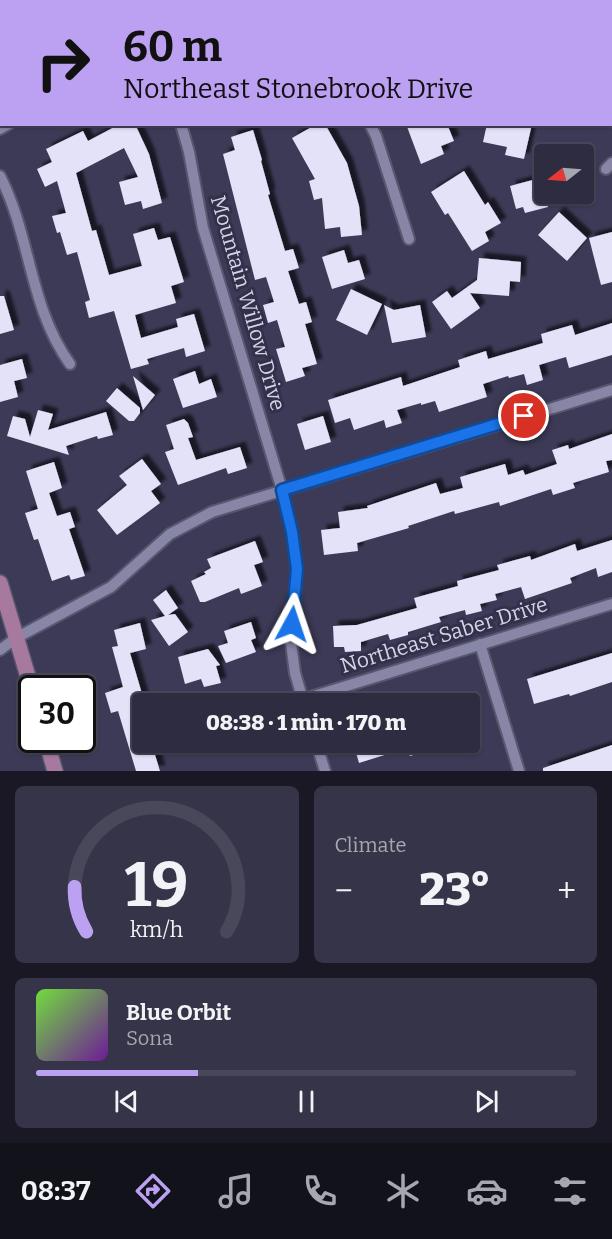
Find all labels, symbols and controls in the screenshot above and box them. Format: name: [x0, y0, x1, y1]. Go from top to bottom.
text: 60 m: [123, 22, 222, 72]
icon: right: [24, 24, 102, 102]
text: Northeast Stonebrook Drive: [123, 73, 473, 105]
north arrow: [534, 144, 594, 204]
map controls: [534, 144, 594, 204]
street label: Mountain Willow Drive: [205, 192, 291, 414]
pin: [498, 390, 549, 441]
icon: arrive: [507, 399, 540, 432]
street label: Northeast Saber Drive: [337, 591, 551, 679]
position arrow: [260, 592, 324, 656]
speed limit sign: 30: [18, 675, 96, 753]
text: 08:38 · 1 min · 170 m: [206, 709, 406, 736]
text: Climate: [335, 833, 406, 857]
text: 19: [125, 848, 189, 923]
text: 23°: [419, 863, 491, 917]
text: −: [335, 871, 353, 911]
text: +: [557, 871, 576, 911]
text: km/h: [130, 917, 183, 943]
text: Blue Orbit: [126, 999, 231, 1026]
text: Sona: [126, 1026, 173, 1050]
icon: previous: [110, 1085, 143, 1118]
icon: pause: [290, 1085, 323, 1118]
icon: next: [470, 1085, 503, 1118]
icon: directions: [132, 1170, 174, 1212]
icon: music: [215, 1170, 257, 1212]
icon: phone: [299, 1170, 341, 1212]
icon: climate: [382, 1170, 424, 1212]
icon: car: [466, 1170, 508, 1212]
icon: filters: [549, 1170, 591, 1212]
text: 08:37: [21, 1175, 91, 1207]

